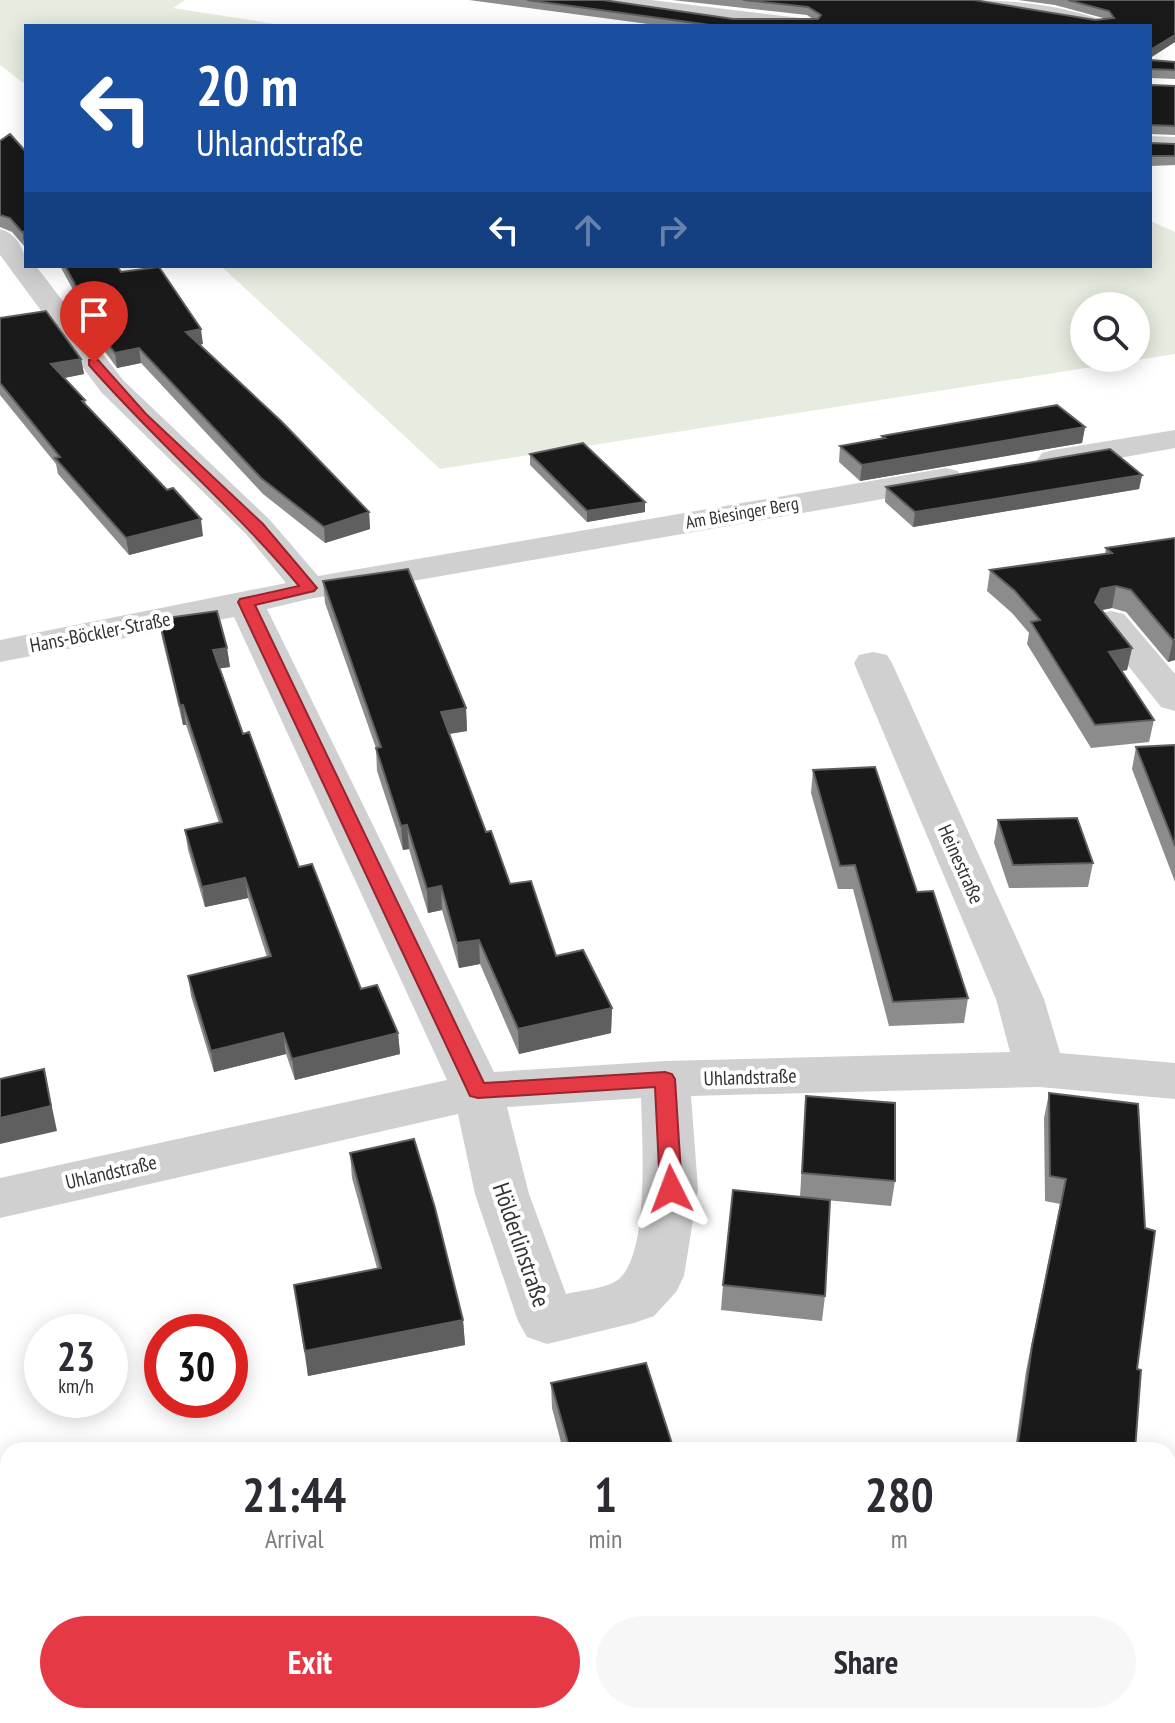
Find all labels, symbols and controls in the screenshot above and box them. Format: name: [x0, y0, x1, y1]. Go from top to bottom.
text: 20 m: [196, 49, 298, 121]
icon: left: [64, 56, 168, 160]
text: Uhlandstraße: [196, 119, 364, 166]
icon: left: [482, 208, 526, 252]
icon: ahead: [566, 208, 610, 252]
icon: right: [650, 208, 694, 252]
pin: [60, 281, 128, 363]
map controls: [1070, 292, 1150, 372]
button: search: [1070, 292, 1150, 372]
icon: arrive: [72, 293, 116, 337]
street label: Am Biesinger Berg: [684, 491, 800, 534]
street label: Hans-Böckler-Straße: [27, 606, 173, 658]
street label: Heinestraße: [932, 820, 990, 908]
street label: Uhlandstraße: [703, 1062, 797, 1092]
position arrow: [629, 1147, 713, 1231]
street label: Uhlandstraße: [63, 1149, 159, 1195]
street label: Hölderlinstraße: [486, 1179, 557, 1311]
speed limit sign: 30: [144, 1314, 248, 1418]
text: 23: [57, 1330, 95, 1382]
text: km/h: [58, 1373, 94, 1399]
text: 21:44: [242, 1463, 346, 1525]
text: 1: [594, 1463, 617, 1525]
text: 280: [865, 1463, 934, 1525]
text: Arrival: [265, 1522, 324, 1555]
text: min: [588, 1522, 622, 1555]
text: m: [891, 1522, 908, 1555]
button: Exit: [40, 1616, 580, 1708]
button: Share: [596, 1616, 1136, 1708]

